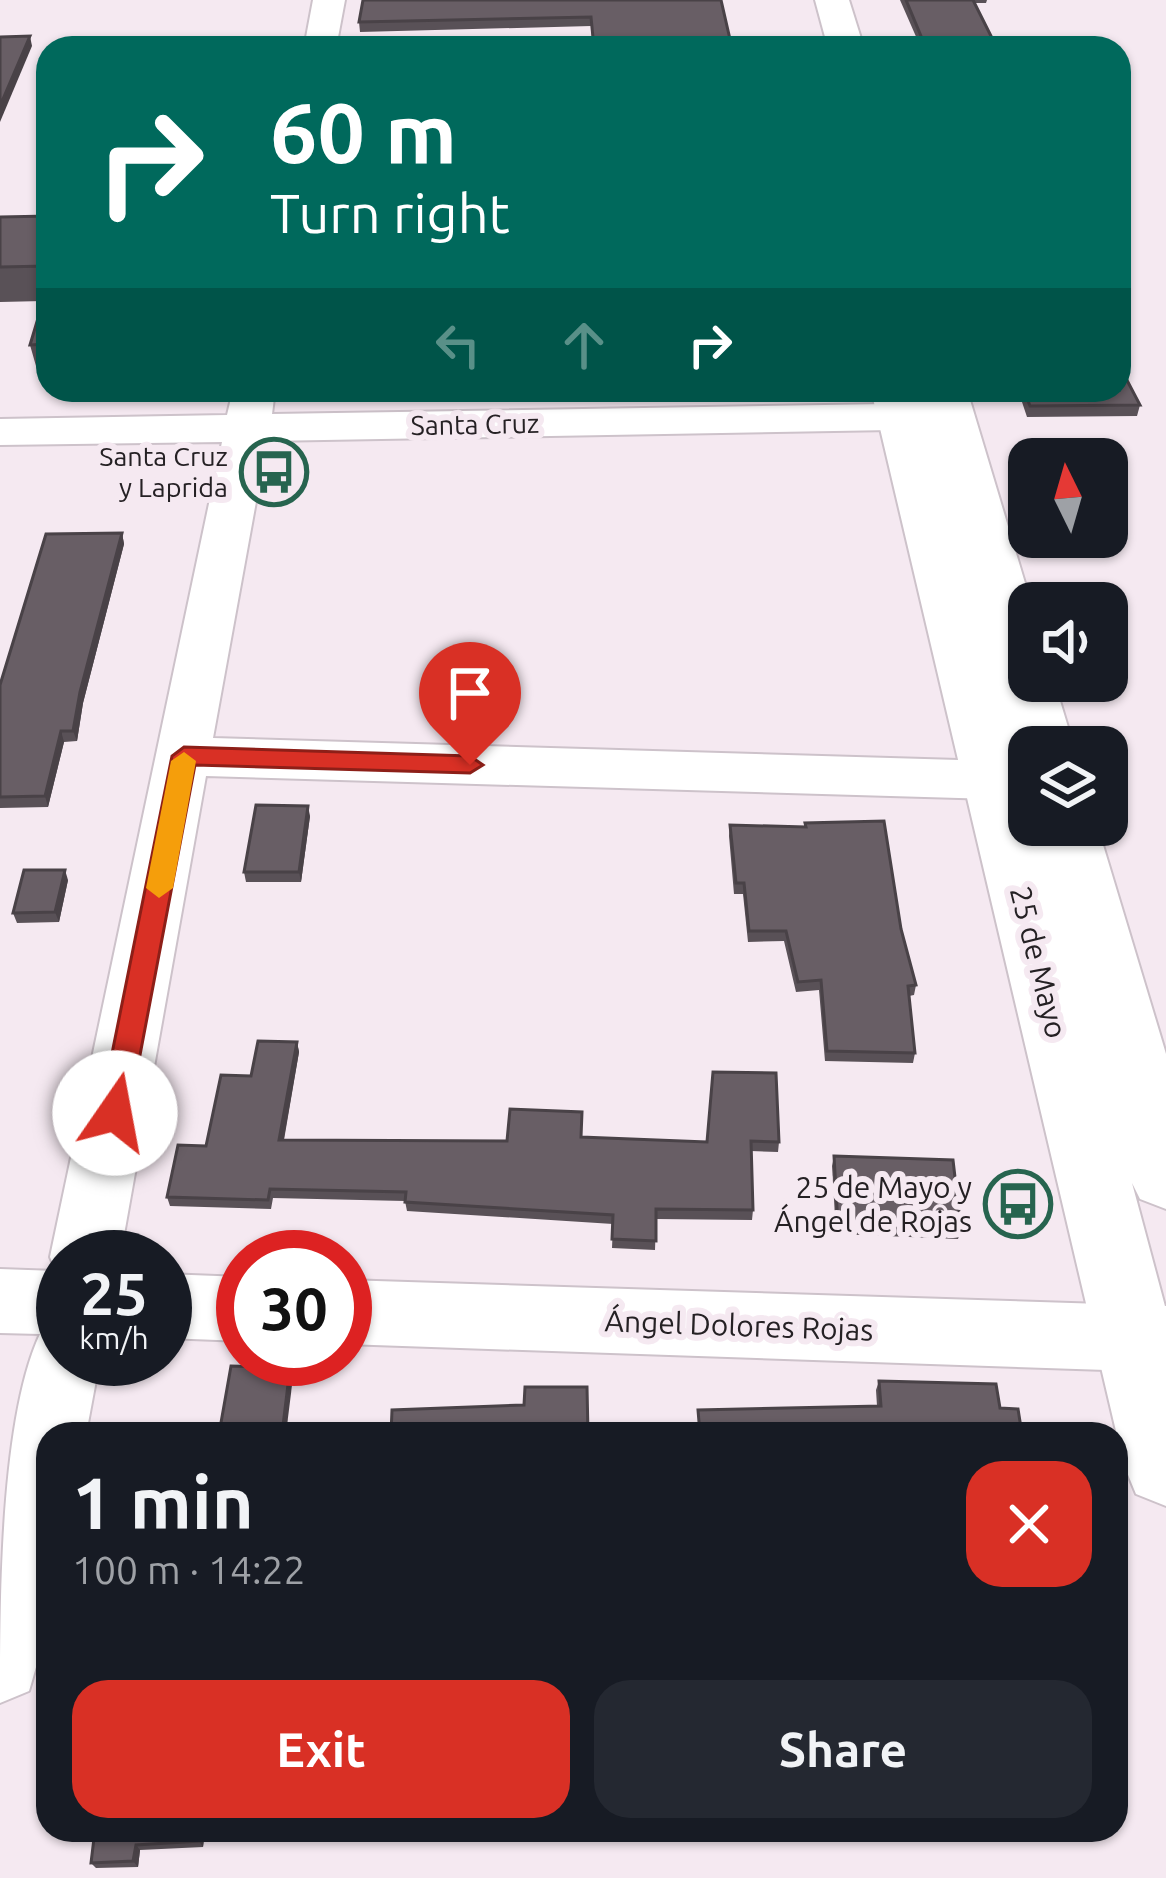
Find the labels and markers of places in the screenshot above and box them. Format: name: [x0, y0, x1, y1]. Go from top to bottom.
bus stop icon: Santa Cruz y Laprida: [239, 437, 309, 507]
place label: Santa Cruz y Laprida: [99, 441, 228, 502]
pin: [419, 642, 521, 765]
bus stop icon: 25 de Mayo y Ángel de Rojas: [983, 1169, 1053, 1239]
place label: 25 de Mayo y Ángel de Rojas: [774, 1170, 972, 1238]

